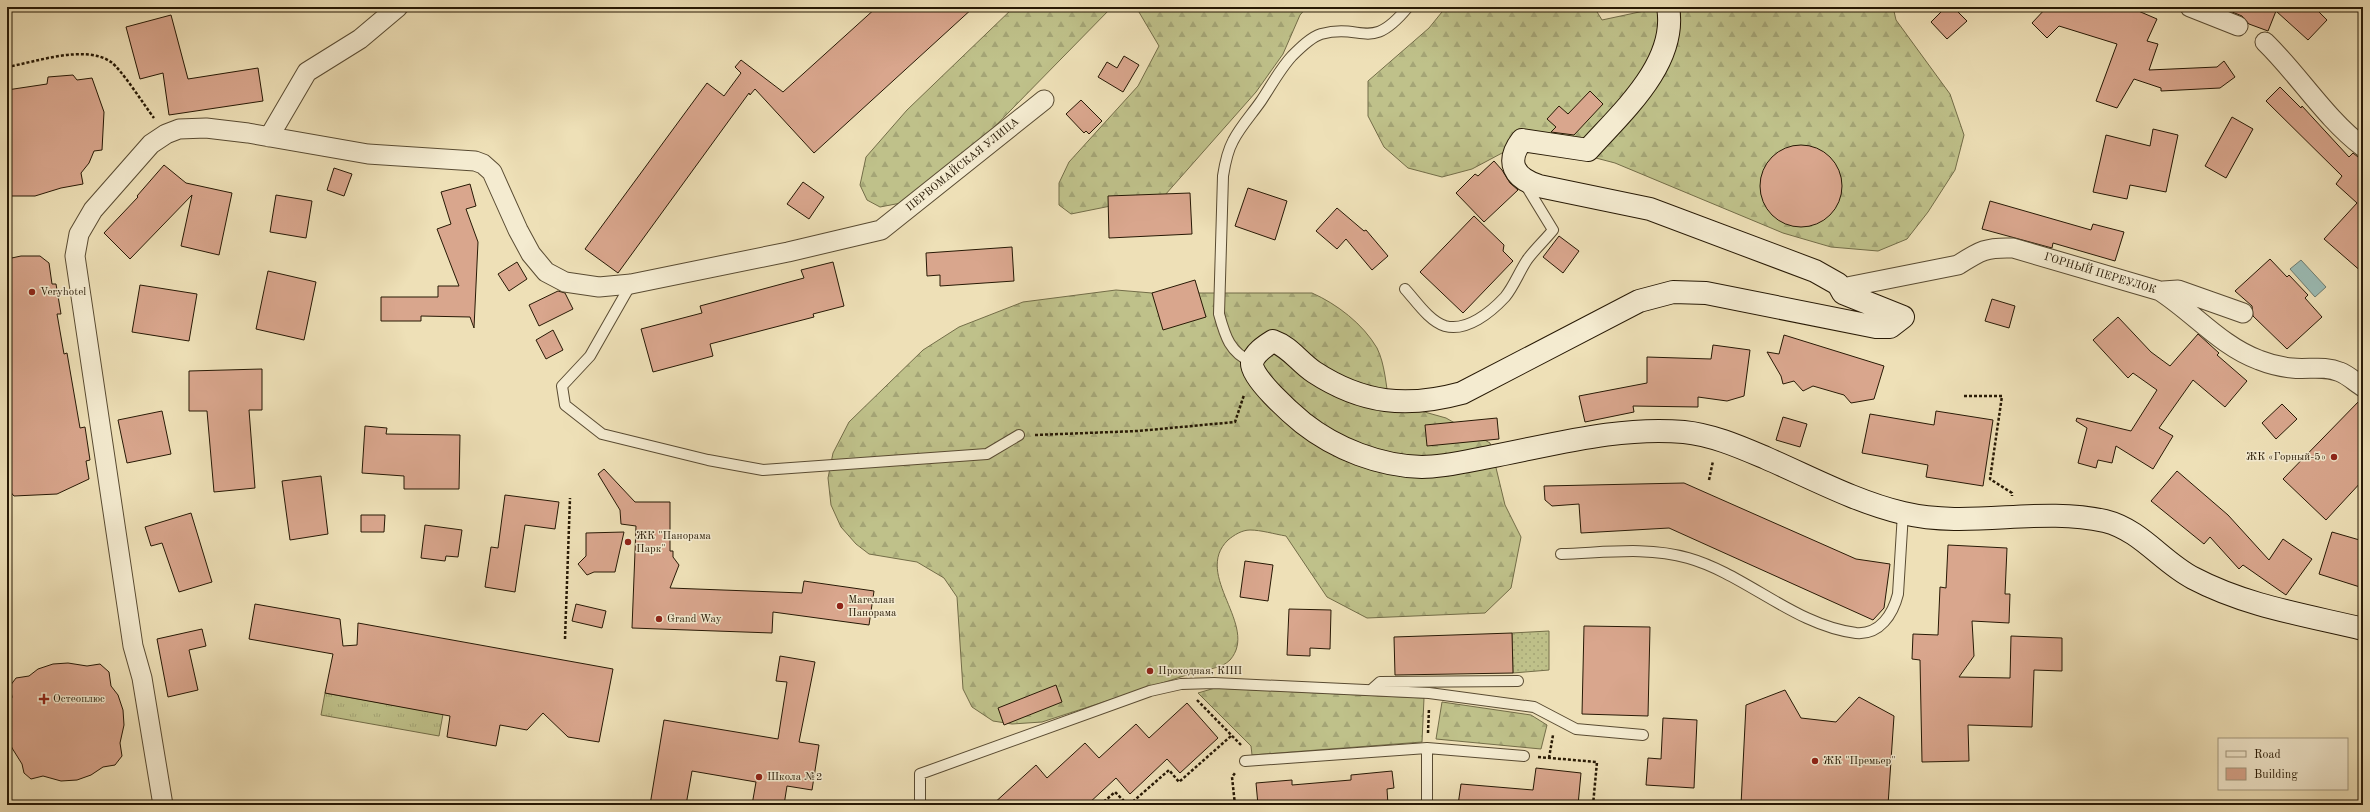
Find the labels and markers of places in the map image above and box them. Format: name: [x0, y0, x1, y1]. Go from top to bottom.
marker: Veryhotel: [27, 287, 37, 297]
place label: Veryhotel: [40, 287, 86, 298]
place label: ЖК «Горный-5»: [2246, 452, 2326, 463]
marker: ЖК «Горный-5»: [2329, 452, 2339, 462]
place label: ЖК "Панорама Парк": [636, 531, 712, 555]
marker: ЖК "Панорама Парк": [623, 537, 633, 547]
place label: Магеллан Панорама: [848, 595, 897, 619]
marker: Магеллан Панорама: [835, 601, 845, 611]
marker: Grand Way: [654, 614, 664, 624]
place label: Grand Way: [667, 614, 722, 625]
marker: Проходная, КПП: [1145, 666, 1155, 676]
place label: Проходная, КПП: [1158, 666, 1243, 677]
marker: Остеоплюс: [38, 693, 50, 705]
place label: Остеоплюс: [53, 694, 105, 705]
marker: ЖК "Премьер": [1810, 756, 1820, 766]
place label: ЖК "Премьер": [1823, 756, 1896, 767]
marker: Школа №2: [754, 772, 764, 782]
place label: Школа №2: [767, 772, 822, 783]

